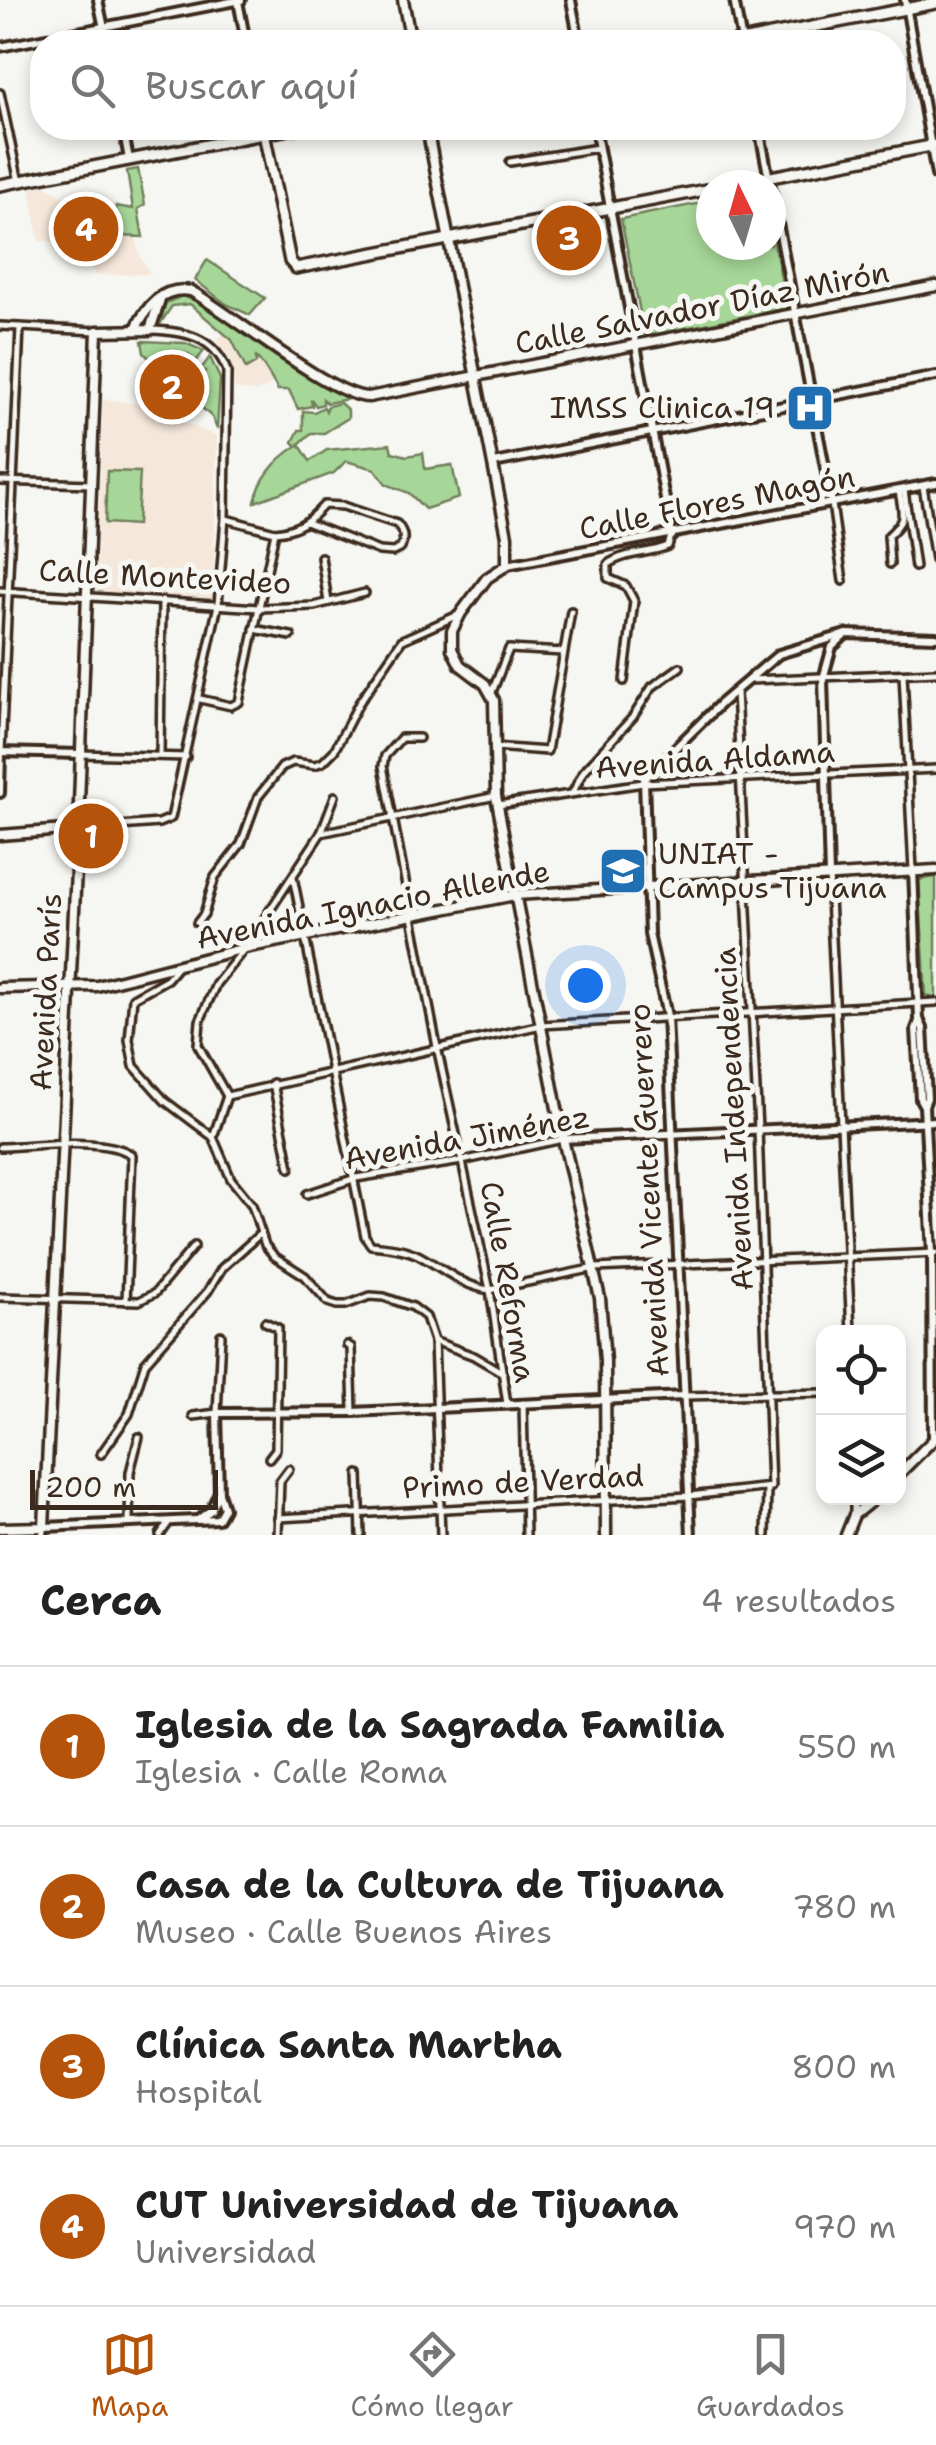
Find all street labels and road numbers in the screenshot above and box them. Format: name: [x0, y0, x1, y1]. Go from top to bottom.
street label: Calle Salvador Díaz Mirón: [511, 251, 892, 364]
street label: Calle Flores Magón: [576, 456, 858, 549]
street label: Calle Montevideo: [38, 549, 292, 604]
street label: Avenida Aldama: [594, 731, 836, 788]
street label: Avenida Ignacio Allende: [193, 850, 553, 959]
street label: Avenida París: [20, 892, 71, 1092]
street label: Avenida Independencia: [704, 946, 763, 1292]
street label: Avenida Vicente Guerrero: [618, 1002, 679, 1378]
street label: Avenida Jiménez: [341, 1096, 593, 1179]
street label: Calle Reforma: [471, 1178, 546, 1386]
street label: Primo de Verdad: [401, 1455, 645, 1508]

